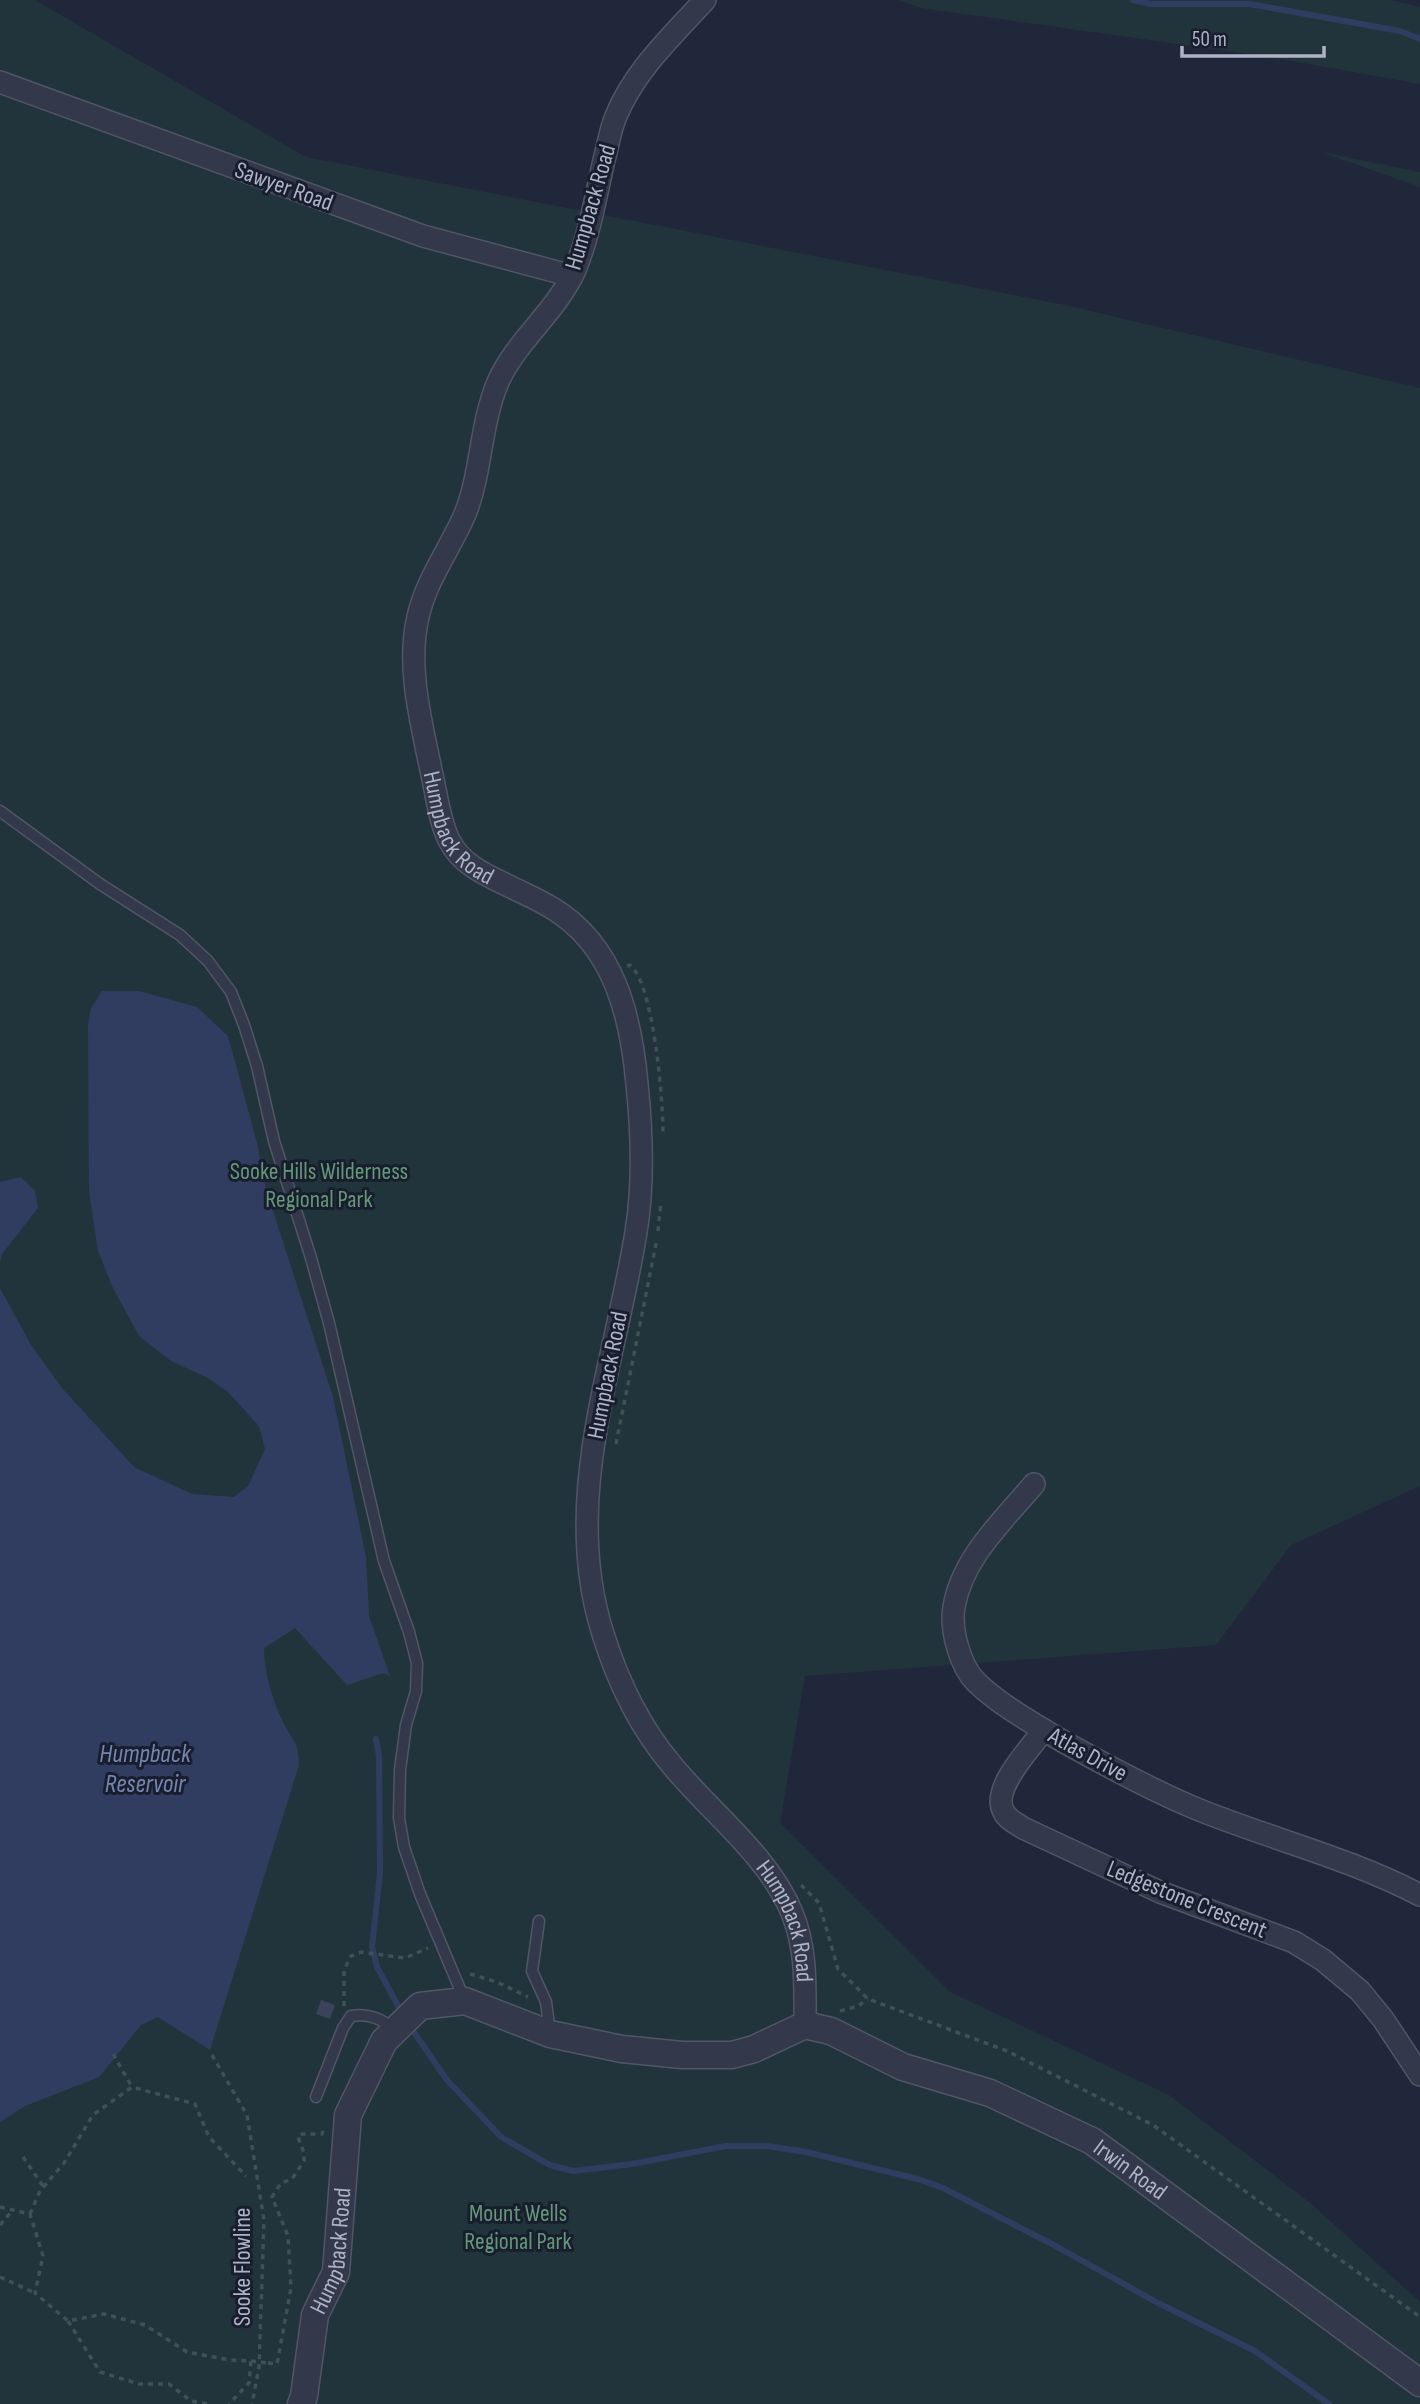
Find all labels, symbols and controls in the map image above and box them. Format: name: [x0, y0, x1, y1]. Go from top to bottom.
scale bar: [1182, 14, 1324, 58]
text: 50 m: [1192, 27, 1227, 52]
street label: Humpback Road: [559, 141, 622, 273]
street label: Sawyer Road: [231, 155, 337, 218]
street label: Humpback Road: [417, 769, 499, 891]
park label: Sooke Hills Wilderness Regional Park: [230, 1157, 408, 1214]
street label: Humpback Road: [581, 1309, 634, 1441]
street label: Atlas Drive: [1042, 1720, 1132, 1788]
water label: Humpback Reservoir: [99, 1739, 192, 1800]
street label: Humpback Road: [750, 1854, 819, 1983]
street label: Ledgestone Crescent: [1103, 1854, 1271, 1945]
street label: Irwin Road: [1088, 2133, 1173, 2206]
street label: Humpback Road: [304, 2187, 357, 2319]
park label: Mount Wells Regional Park: [464, 2199, 572, 2256]
street label: Sooke Flowline: [228, 2208, 257, 2326]

